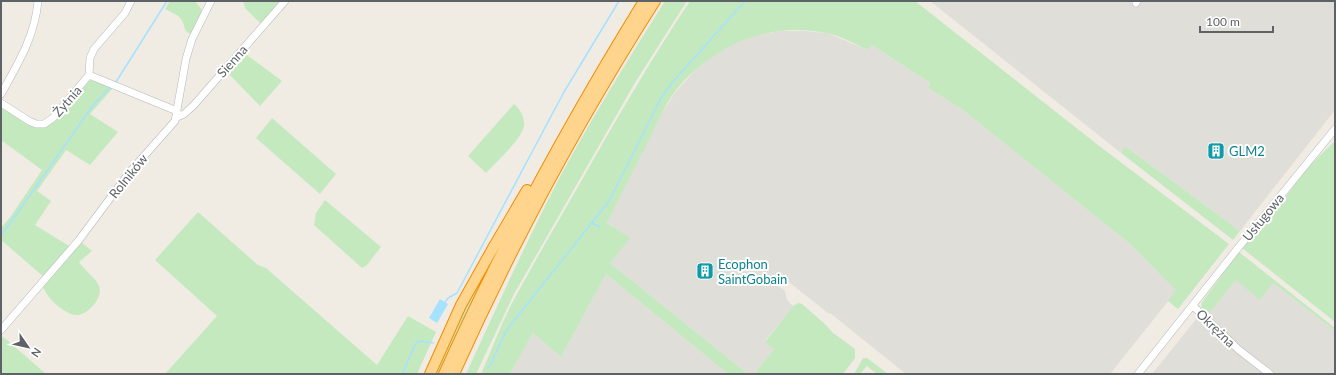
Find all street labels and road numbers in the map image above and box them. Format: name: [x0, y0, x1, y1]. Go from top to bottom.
street label: Sienna: [213, 42, 251, 80]
street label: Żytnia: [49, 82, 85, 120]
street label: Rolników: [105, 151, 151, 201]
street label: Usługowa: [1239, 190, 1287, 244]
street label: Okrężna: [1193, 306, 1239, 350]

